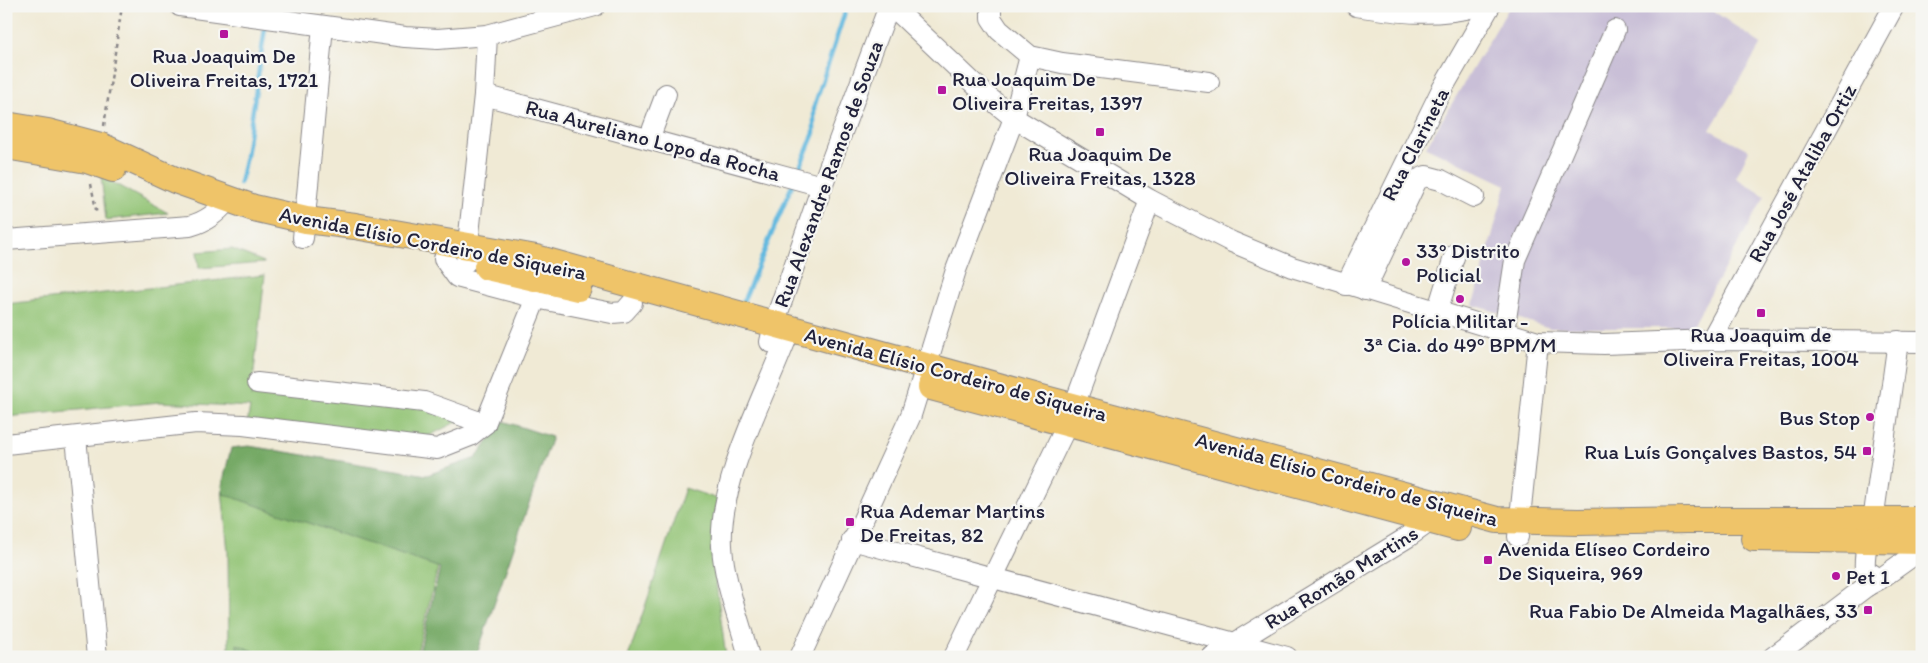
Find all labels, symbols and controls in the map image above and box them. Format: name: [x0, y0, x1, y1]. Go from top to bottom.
marker: Rua Joaquim De Oliveira Freitas, 1721: [218, 28, 230, 40]
street label: Rua Alexandre Ramos de Souza: [768, 37, 888, 311]
place label: Rua Joaquim De Oliveira Freitas, 1721: [130, 43, 319, 92]
place label: Rua Joaquim De Oliveira Freitas, 1397: [952, 66, 1142, 115]
street label: Rua José Ataliba Ortiz: [1743, 79, 1862, 267]
street label: Rua Clarineta: [1376, 83, 1454, 205]
marker: Rua Joaquim De Oliveira Freitas, 1397: [936, 84, 948, 96]
street label: Rua Aureliano Lopo da Rocha: [523, 94, 783, 186]
marker: Rua Joaquim De Oliveira Freitas, 1328: [1094, 126, 1106, 138]
place label: Rua Joaquim De Oliveira Freitas, 1328: [1004, 141, 1196, 190]
street label: Avenida Elísio Cordeiro de Siqueira: [277, 201, 589, 285]
place label: 33º Distrito Policial: [1416, 238, 1520, 287]
marker: 33º Distrito Policial: [1400, 256, 1412, 268]
marker: Polícia Militar - 3ª Cia. do 49º BPM/M: [1454, 293, 1466, 305]
marker: Rua Joaquim de Oliveira Freitas, 1004: [1755, 307, 1767, 319]
place label: Polícia Militar - 3ª Cia. do 49º BPM/M: [1363, 308, 1557, 357]
street label: Avenida Elísio Cordeiro de Siqueira: [802, 322, 1110, 427]
place label: Rua Joaquim de Oliveira Freitas, 1004: [1663, 322, 1859, 371]
place label: Bus Stop: [1779, 405, 1860, 430]
marker: Bus Stop: [1864, 411, 1876, 423]
street label: Avenida Elísio Cordeiro de Siqueira: [1193, 427, 1501, 532]
place label: Rua Luís Gonçalves Bastos, 54: [1584, 439, 1857, 464]
marker: Rua Luís Gonçalves Bastos, 54: [1861, 445, 1873, 457]
place label: Rua Ademar Martins De Freitas, 82: [860, 498, 1045, 547]
marker: Rua Ademar Martins De Freitas, 82: [844, 516, 856, 528]
street label: Rua Romão Martins: [1260, 520, 1422, 634]
place label: Avenida Elíseo Cordeiro De Siqueira, 969: [1498, 536, 1710, 585]
marker: Avenida Elíseo Cordeiro De Siqueira, 969: [1482, 554, 1494, 566]
place label: Pet 1: [1846, 564, 1890, 589]
marker: Pet 1: [1830, 570, 1842, 582]
place label: Rua Fabio De Almeida Magalhães, 33: [1529, 598, 1858, 623]
marker: Rua Fabio De Almeida Magalhães, 33: [1862, 604, 1874, 616]

